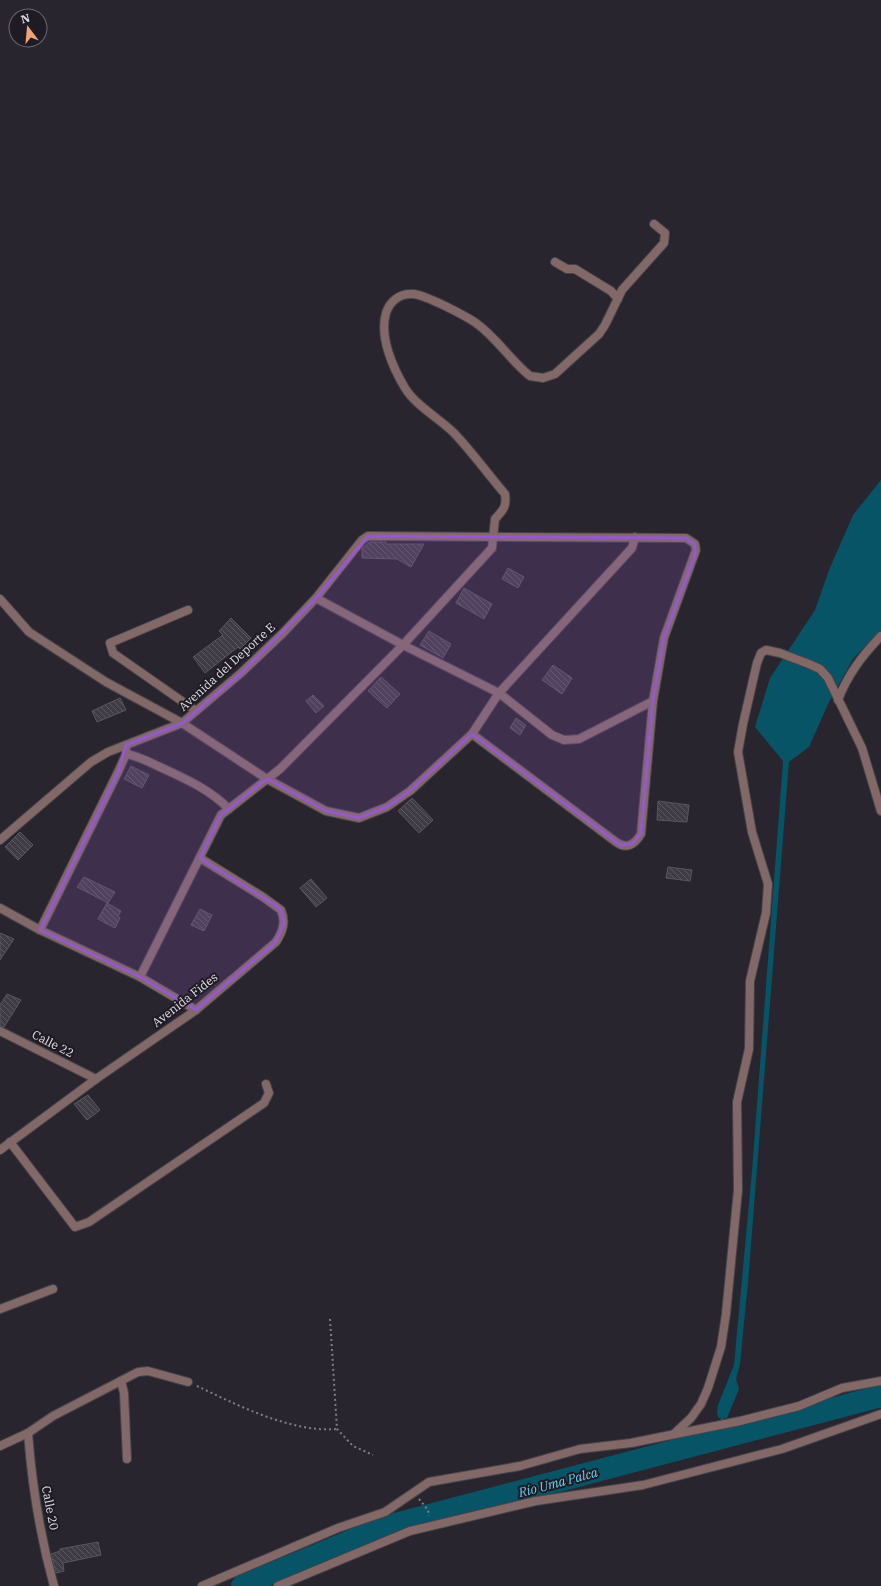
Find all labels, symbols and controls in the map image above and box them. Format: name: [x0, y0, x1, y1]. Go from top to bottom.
north arrow: [8, 8, 48, 48]
text: N: [19, 10, 32, 26]
street label: Avenida del Deporte E: [175, 619, 278, 714]
street label: Avenida Fides: [149, 969, 221, 1030]
street label: Calle 22: [30, 1027, 77, 1060]
water label: Río Uma Palca: [516, 1464, 600, 1501]
street label: Calle 20: [39, 1484, 62, 1531]

